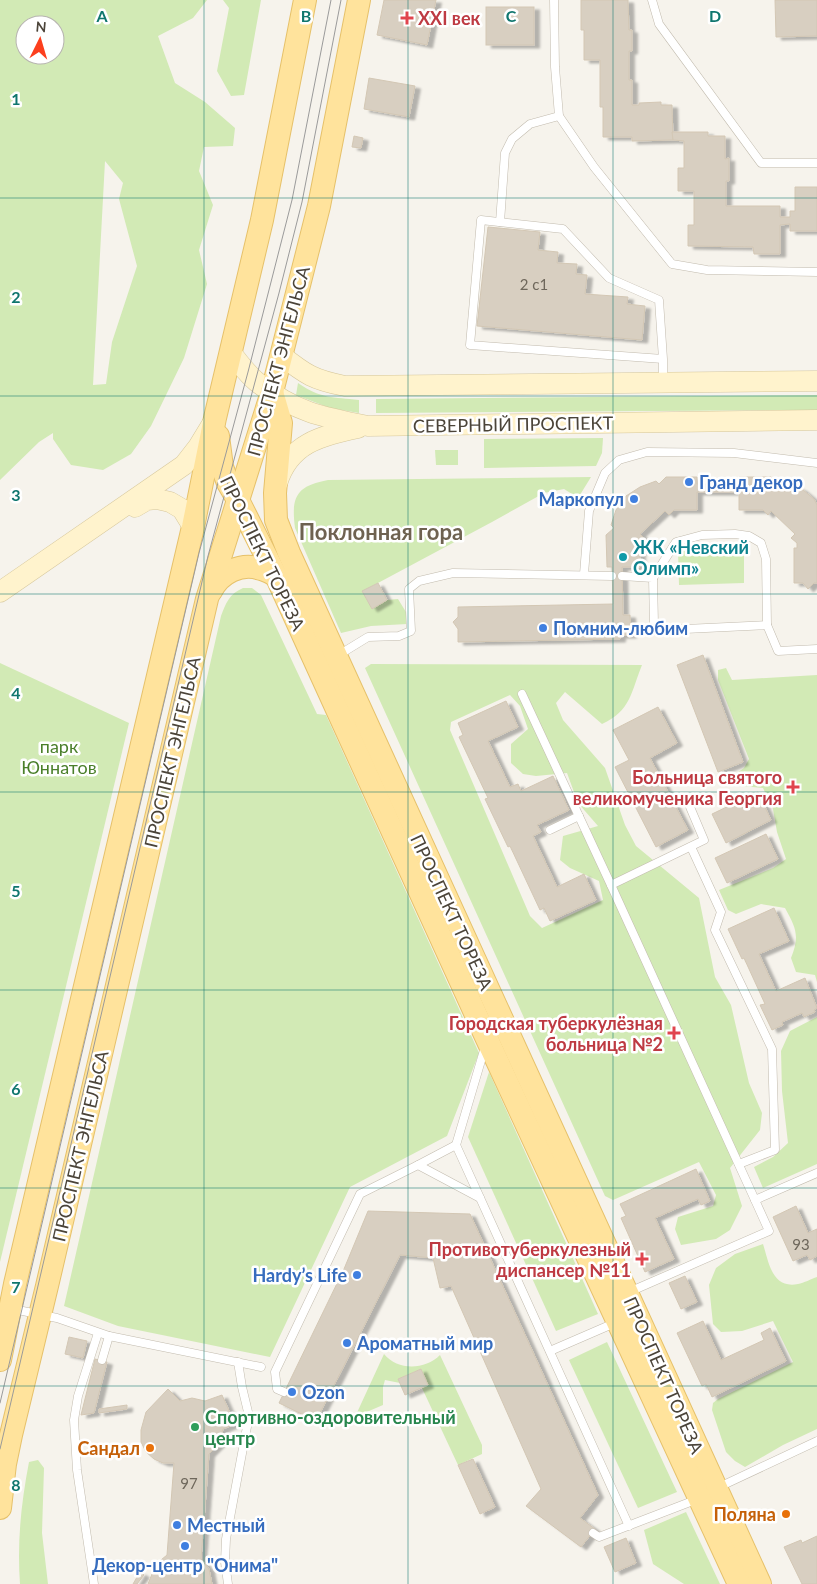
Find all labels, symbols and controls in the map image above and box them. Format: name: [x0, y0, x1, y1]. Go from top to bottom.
text: A: [95, 6, 108, 25]
text: B: [301, 6, 311, 25]
text: C: [506, 6, 517, 25]
text: D: [709, 6, 721, 25]
place label: XXI век: [418, 7, 481, 29]
marker: XXI век: [400, 11, 414, 25]
north arrow: [15, 15, 65, 65]
text: N: [35, 18, 47, 35]
text: 1: [11, 89, 21, 108]
street label: ПРОСПЕКТ ЭНГЕЛЬСА: [242, 263, 314, 458]
house number: 2 с1: [520, 275, 548, 293]
text: 2: [11, 287, 21, 306]
street label: СЕВЕРНЫЙ ПРОСПЕКТ: [413, 411, 614, 437]
place label: Гранд декор: [699, 471, 803, 493]
street label: ПРОСПЕКТ ТОРЕЗА: [216, 472, 310, 635]
marker: Гранд декор: [683, 476, 695, 488]
text: 3: [11, 485, 21, 504]
place label: Маркопул: [538, 488, 624, 510]
marker: Маркопул: [628, 493, 640, 505]
district label: Поклонная гора: [299, 518, 463, 545]
place label: ЖК «Невский Олимп»: [633, 536, 749, 579]
marker: ЖК «Невский Олимп»: [617, 551, 629, 563]
place label: Помним-любим: [553, 617, 688, 639]
marker: Помним-любим: [537, 622, 549, 634]
street label: ПРОСПЕКТ ЭНГЕЛЬСА: [139, 653, 205, 850]
text: 4: [11, 683, 21, 702]
park label: парк Юннатов: [21, 735, 97, 778]
place label: Больница святого великомученика Георгия: [573, 766, 782, 809]
marker: Больница святого великомученика Георгия: [786, 780, 800, 794]
street label: ПРОСПЕКТ ТОРЕЗА: [406, 831, 498, 994]
text: 5: [11, 881, 21, 900]
place label: Городская туберкулёзная больница №2: [449, 1012, 663, 1055]
marker: Городская туберкулёзная больница №2: [667, 1026, 681, 1040]
street label: ПРОСПЕКТ ЭНГЕЛЬСА: [47, 1047, 113, 1244]
text: 6: [11, 1079, 21, 1098]
house number: 93: [792, 1235, 810, 1253]
place label: Противотуберкулезный диспансер №11: [428, 1238, 631, 1281]
marker: Противотуберкулезный диспансер №11: [635, 1252, 649, 1266]
place label: Hardy’s Life: [252, 1264, 347, 1286]
marker: Hardy’s Life: [351, 1269, 363, 1281]
text: 7: [11, 1277, 21, 1296]
street label: ПРОСПЕКТ ТОРЕЗА: [619, 1293, 709, 1458]
place label: Ароматный мир: [356, 1332, 493, 1354]
marker: Ароматный мир: [341, 1337, 353, 1349]
place label: Ozon: [302, 1381, 345, 1403]
marker: Ozon: [286, 1386, 298, 1398]
place label: Спортивно-оздоровительный центр: [205, 1406, 456, 1449]
marker: Спортивно-оздоровительный центр: [189, 1421, 201, 1433]
place label: Сандал: [77, 1437, 140, 1459]
marker: Сандал: [144, 1442, 156, 1454]
house number: 97: [180, 1474, 198, 1492]
text: 8: [11, 1475, 21, 1494]
place label: Поляна: [713, 1503, 776, 1525]
marker: Поляна: [780, 1508, 792, 1520]
place label: Местный: [187, 1514, 265, 1536]
marker: Местный: [171, 1519, 183, 1531]
marker: Декор-центр "Онима": [179, 1540, 191, 1552]
place label: Декор-центр "Онима": [92, 1554, 278, 1576]

